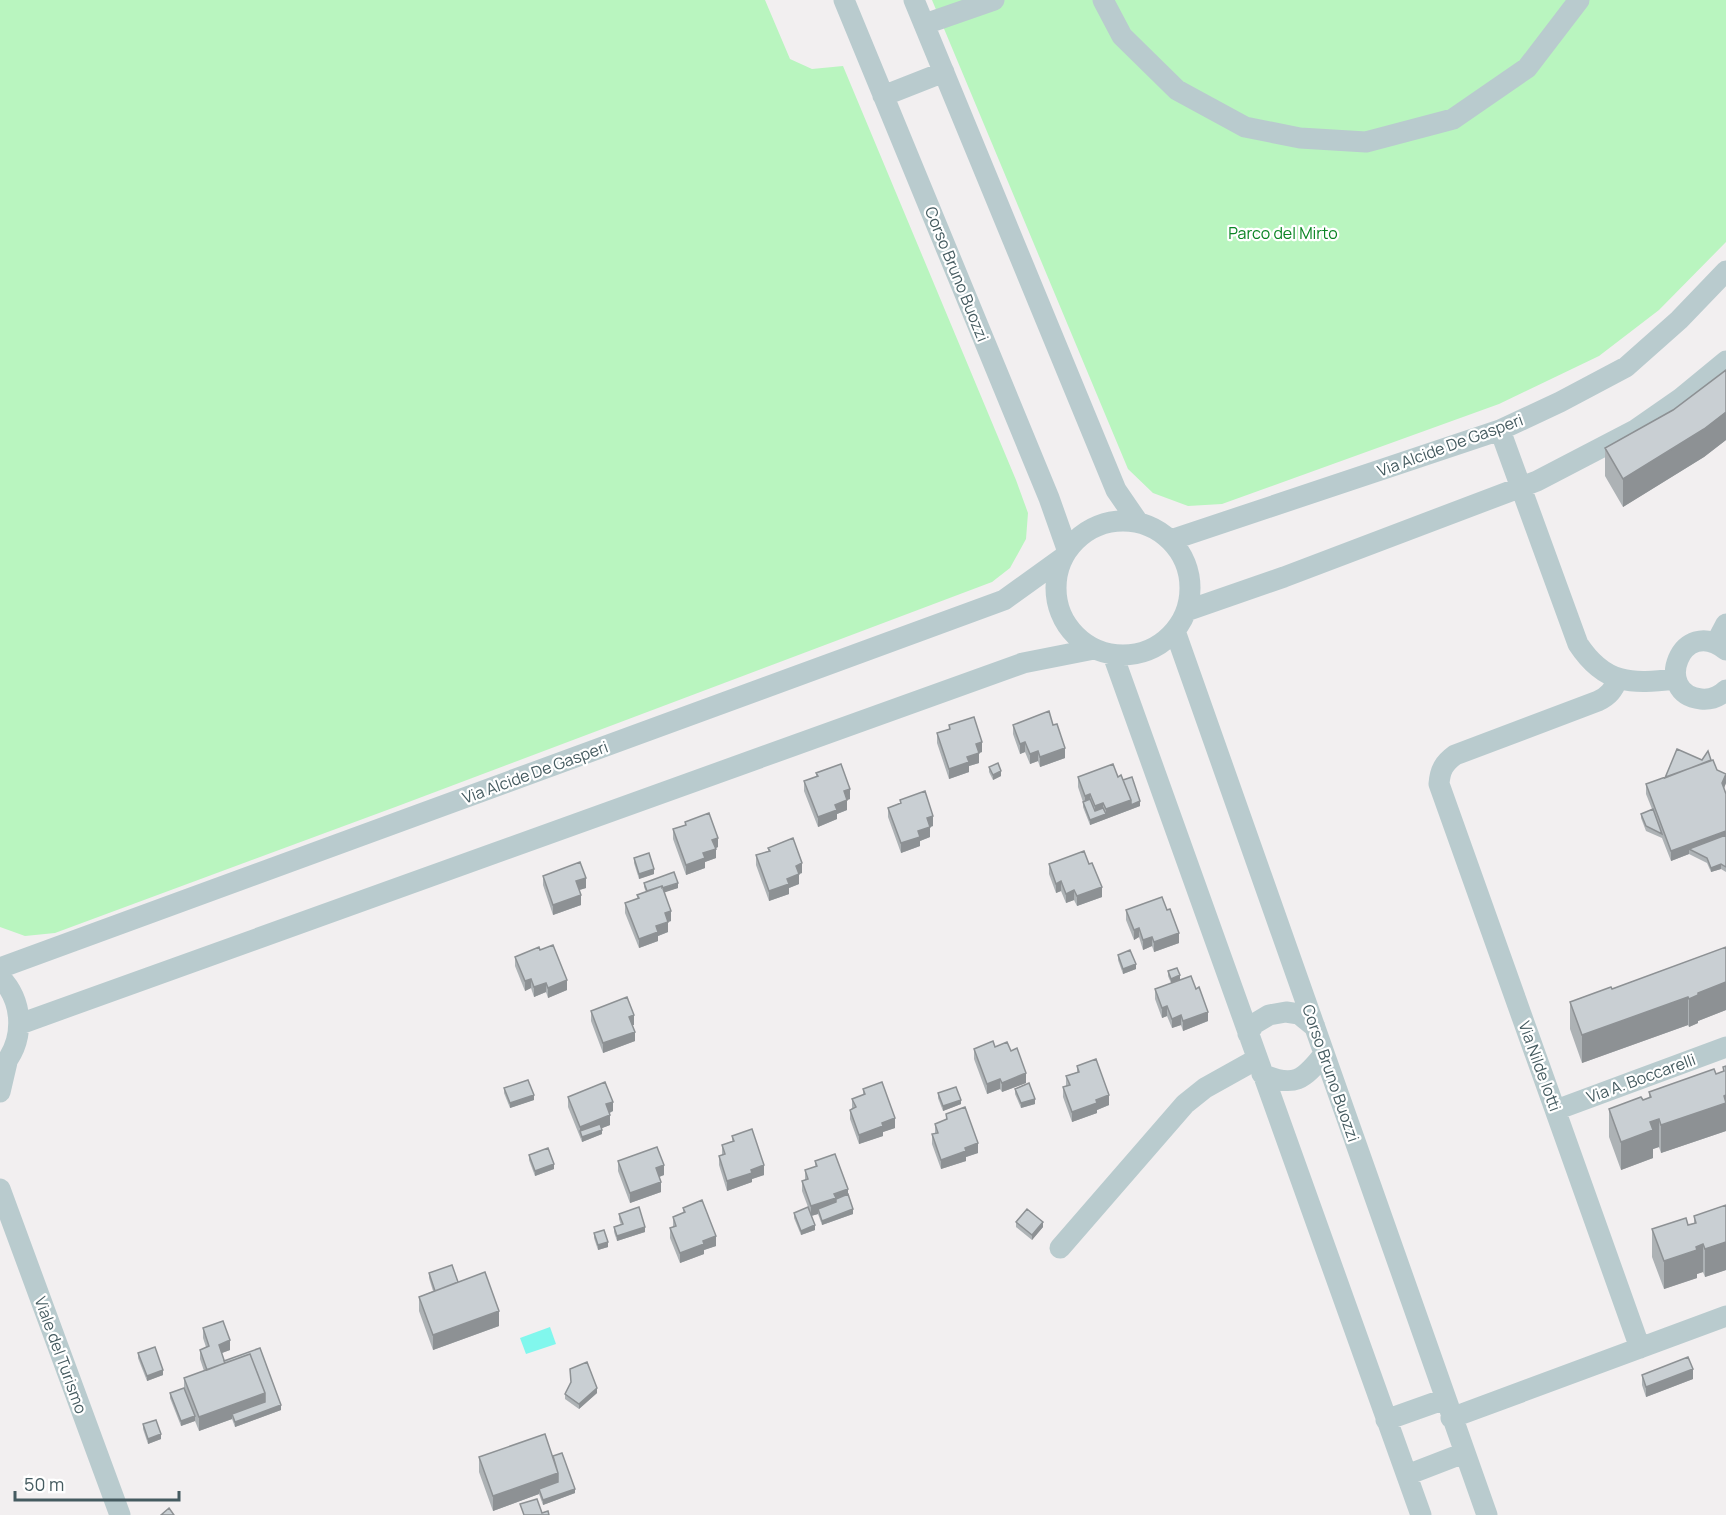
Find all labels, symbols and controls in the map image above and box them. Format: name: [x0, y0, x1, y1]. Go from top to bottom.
street label: Corso Bruno Buozzi: [920, 203, 994, 345]
park label: Parco del Mirto: [1228, 222, 1338, 244]
street label: Via Alcide De Gasperi: [1374, 408, 1526, 482]
street label: Via Alcide De Gasperi: [459, 735, 611, 809]
street label: Corso Bruno Buozzi: [1297, 1001, 1365, 1145]
street label: Via Nilde Iotti: [1514, 1018, 1566, 1114]
street label: Via A. Boccarelli: [1584, 1048, 1698, 1108]
street label: Viale del Turismo: [30, 1293, 92, 1417]
scale bar: [15, 1464, 178, 1502]
text: 50 m: [24, 1472, 64, 1496]

